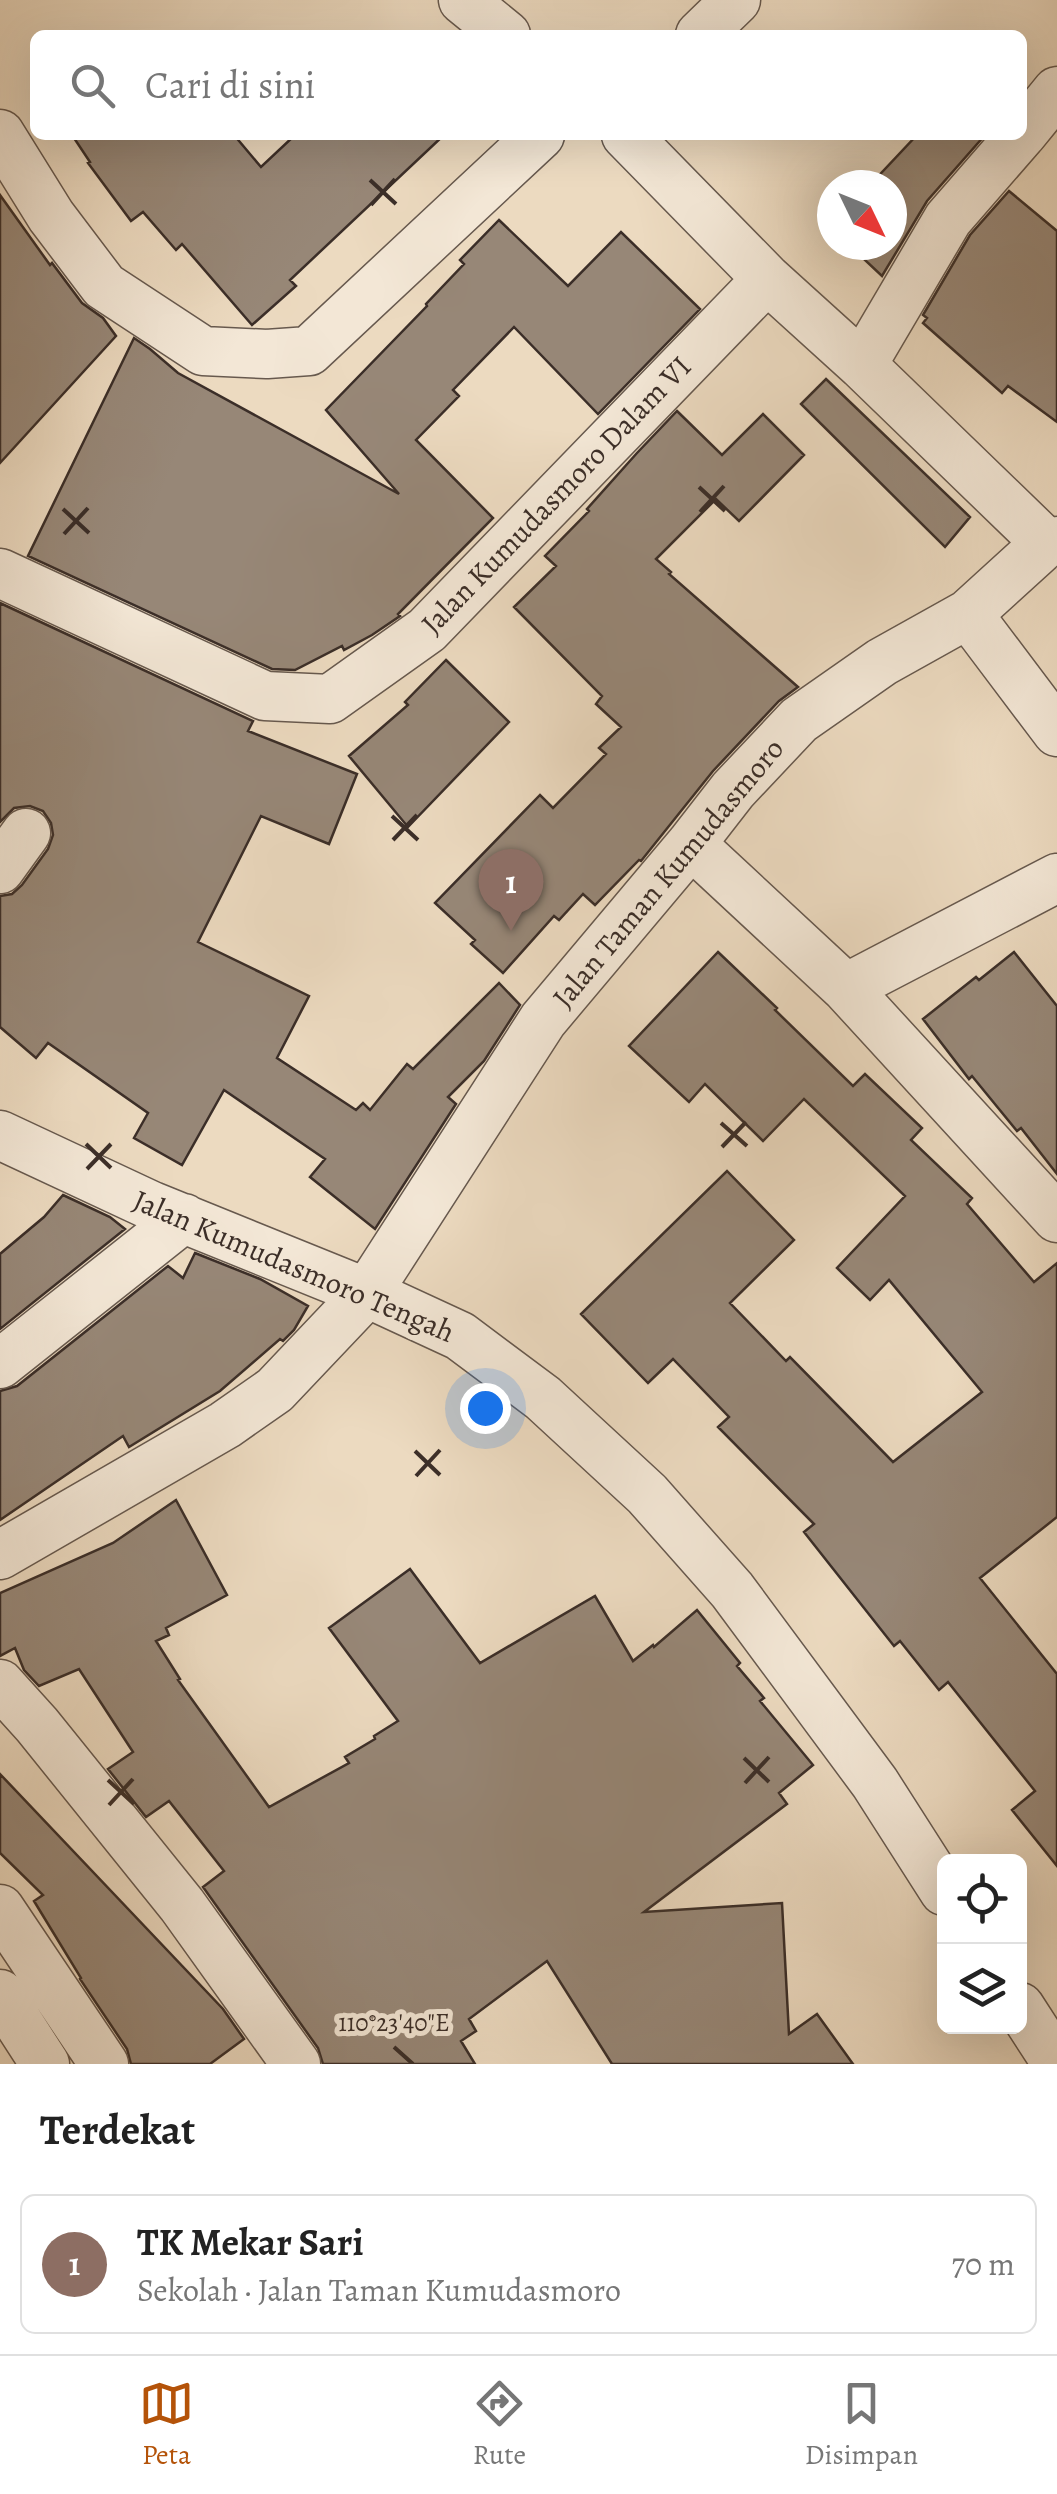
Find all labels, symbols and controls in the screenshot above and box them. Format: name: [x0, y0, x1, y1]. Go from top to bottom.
search box: [30, 30, 1027, 140]
icon: search: [65, 58, 120, 113]
text: Cari di sini: [145, 59, 315, 111]
north arrow: [817, 170, 907, 260]
street label: Jalan Kumudasmoro Dalam VI: [412, 347, 700, 643]
street label: Jalan Taman Kumudasmoro: [543, 730, 793, 1016]
pin: 1: [478, 848, 544, 931]
street label: Jalan Kumudasmoro Tengah: [127, 1180, 461, 1352]
your location: [460, 1383, 511, 1434]
map controls: [937, 1854, 1027, 2034]
button: locate: [937, 1854, 1027, 1944]
button: layers: [937, 1944, 1027, 2034]
text: 110°23'40"E: [338, 2006, 450, 2040]
text: Terdekat: [40, 2101, 195, 2158]
text: TK Mekar Sari: [137, 2216, 363, 2268]
text: 1: [69, 2242, 80, 2286]
text: 70 m: [952, 2242, 1015, 2286]
text: Sekolah · Jalan Taman Kumudasmoro: [137, 2268, 621, 2312]
tab: Peta: [139, 2376, 194, 2474]
tab: Rute: [472, 2376, 527, 2474]
tab: Disimpan: [805, 2376, 918, 2474]

